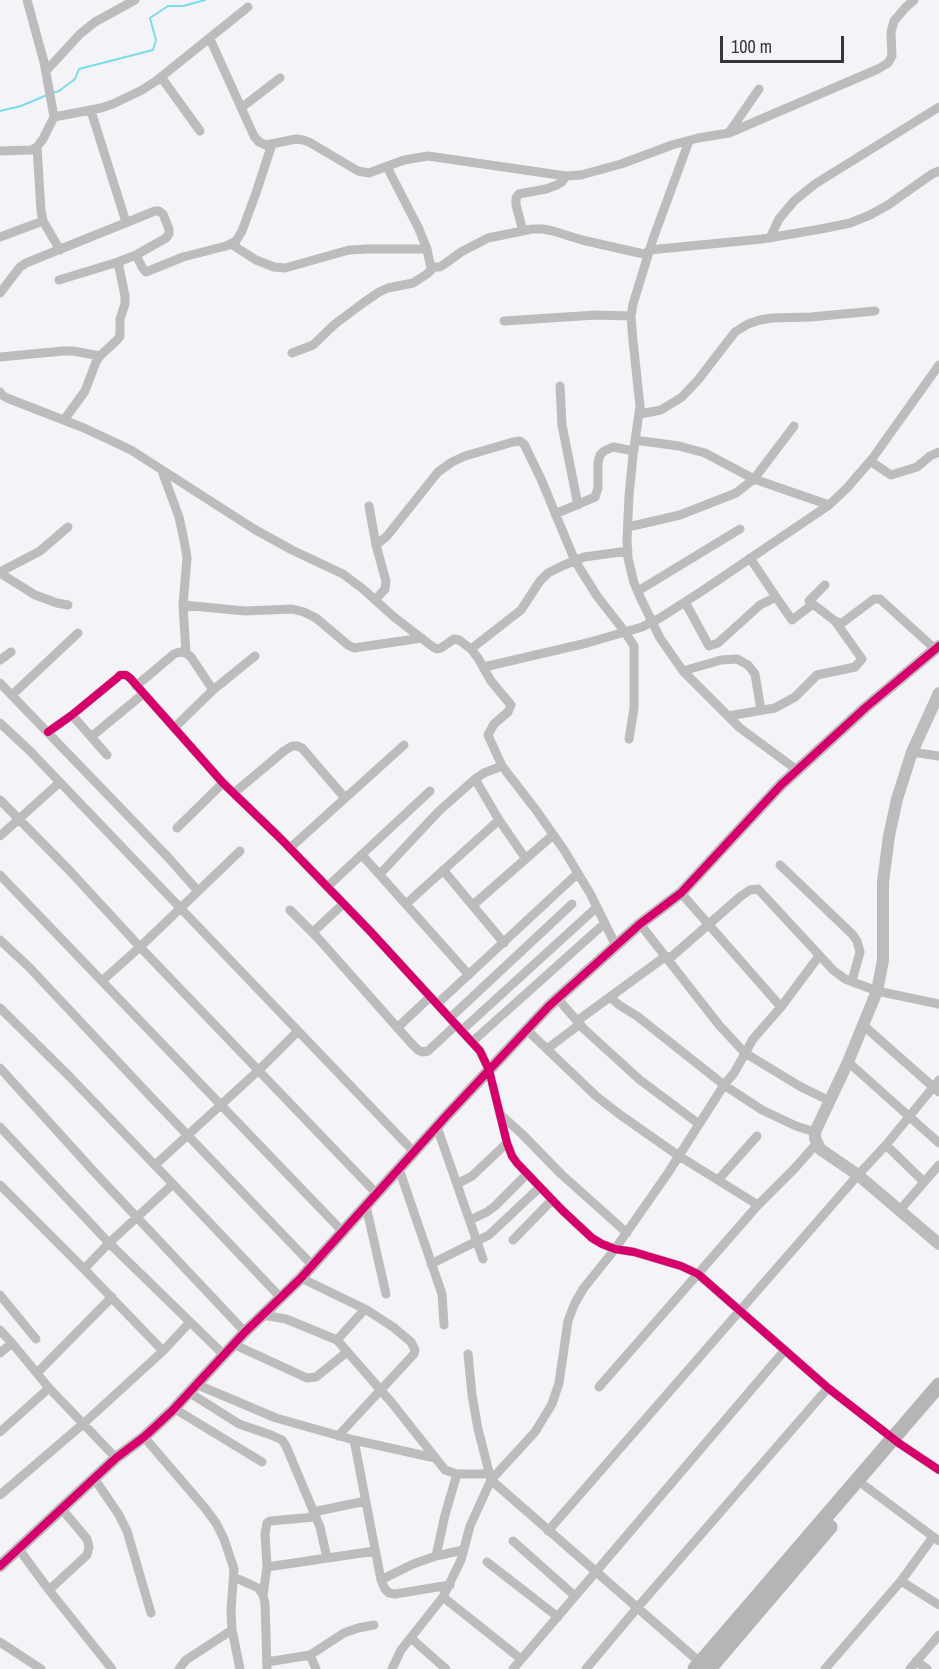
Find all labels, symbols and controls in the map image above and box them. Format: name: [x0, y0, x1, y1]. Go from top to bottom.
scale bar: [723, 24, 848, 62]
text: 100 m: [731, 34, 772, 59]

